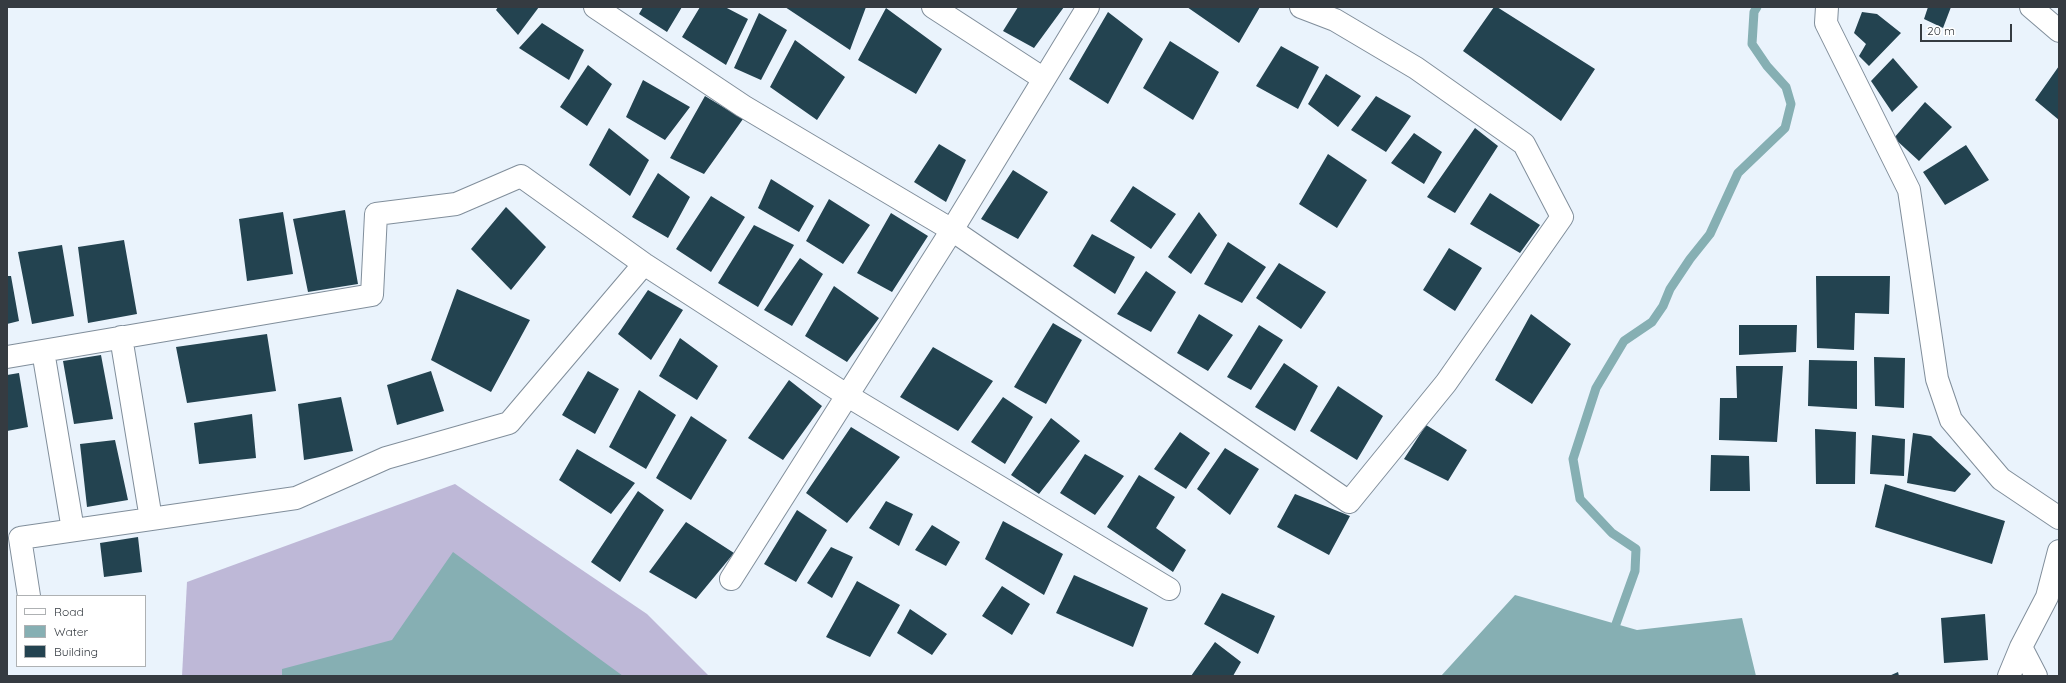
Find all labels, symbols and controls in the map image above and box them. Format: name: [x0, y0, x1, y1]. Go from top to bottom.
scale bar: [1922, 16, 2014, 42]
text: 20 m: [1927, 23, 1955, 38]
legend: [16, 595, 146, 667]
text: Road: [54, 604, 84, 619]
text: Water: [54, 624, 88, 639]
text: Building: [54, 644, 98, 659]

